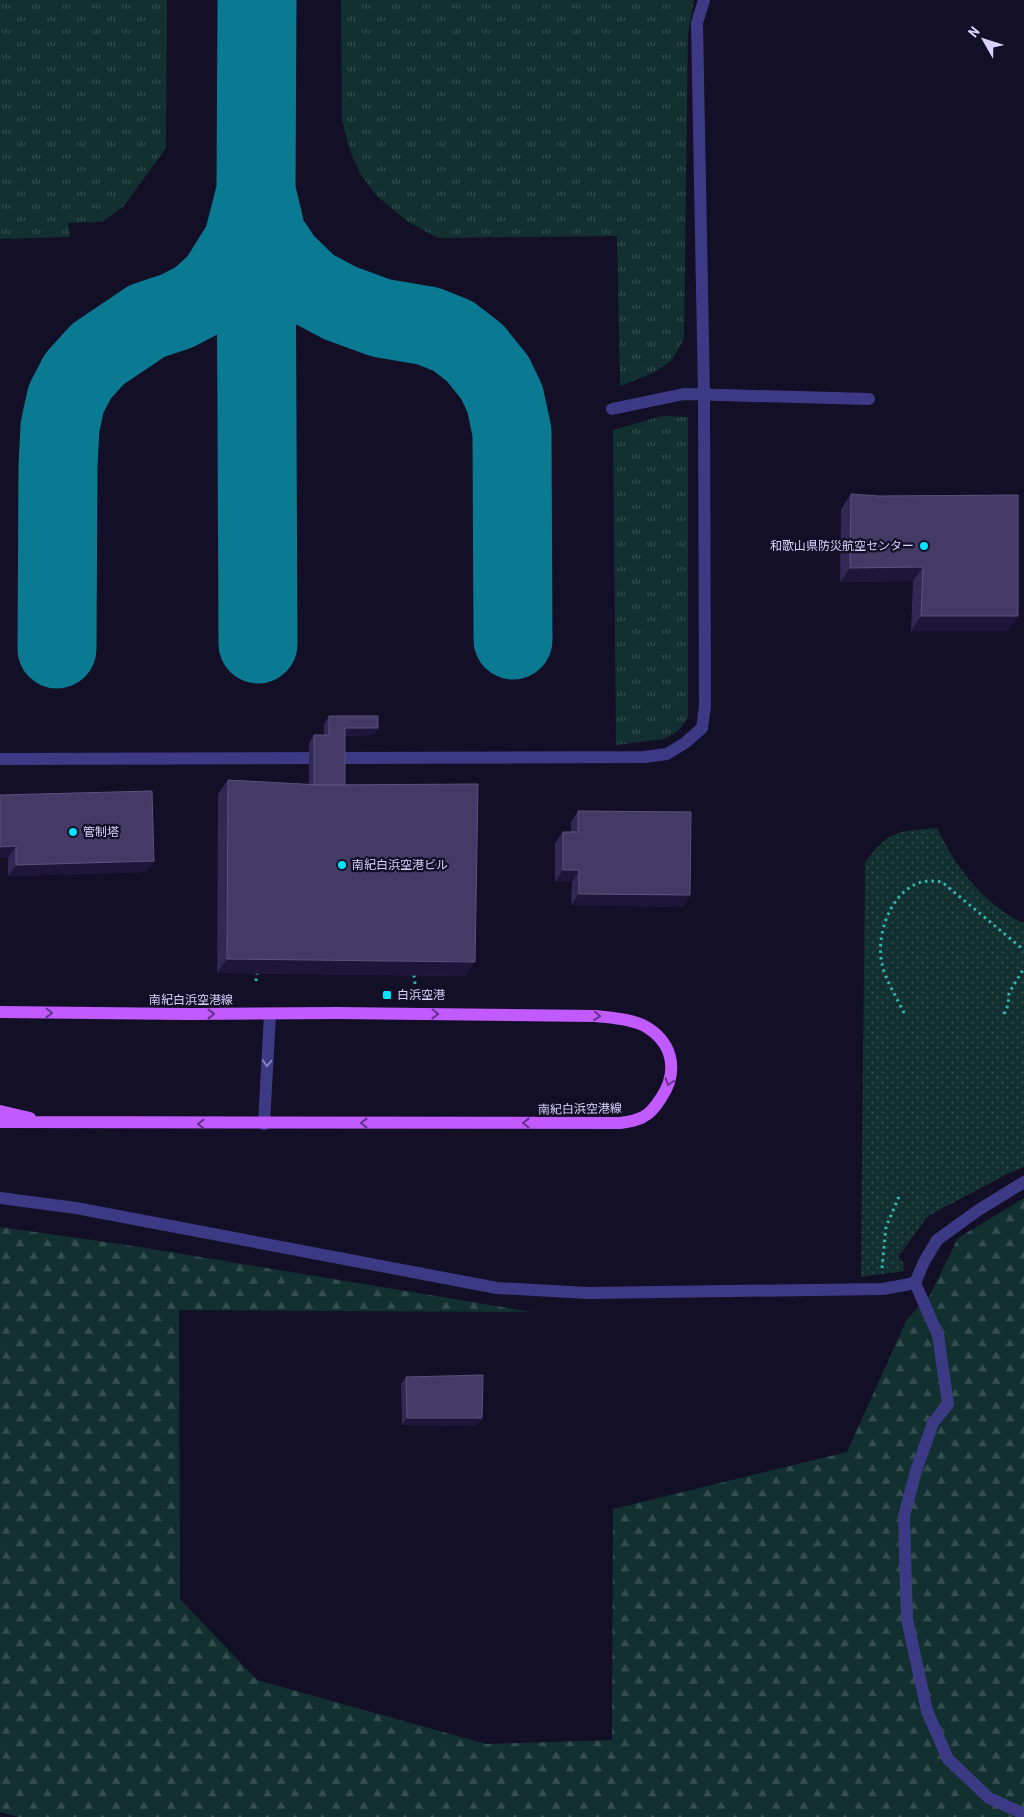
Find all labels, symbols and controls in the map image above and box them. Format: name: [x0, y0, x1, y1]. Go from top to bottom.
north arrow: [959, 15, 1009, 65]
text: N: [965, 23, 983, 40]
place label: 和歌山県防災航空センター: [770, 539, 914, 553]
marker: 和歌山県防災航空センター: [918, 540, 930, 552]
place label: 管制塔: [83, 825, 119, 839]
marker: 管制塔: [67, 826, 79, 838]
place label: 南紀白浜空港ビル: [352, 858, 448, 872]
marker: 南紀白浜空港ビル: [336, 859, 348, 871]
place label: 白浜空港: [397, 988, 445, 1002]
marker: 白浜空港: [381, 989, 393, 1001]
street label: 南紀白浜空港線: [149, 993, 233, 1007]
one-way arrow: [45, 1008, 53, 1019]
one-way arrow: [208, 1009, 215, 1019]
one-way arrow: [431, 1009, 439, 1019]
one-way arrow: [593, 1011, 601, 1022]
one-way arrow: [261, 1059, 272, 1067]
one-way arrow: [664, 1077, 674, 1086]
street label: 南紀白浜空港線: [538, 1101, 622, 1117]
one-way arrow: [359, 1118, 367, 1128]
one-way arrow: [522, 1118, 530, 1128]
one-way arrow: [197, 1119, 204, 1129]

